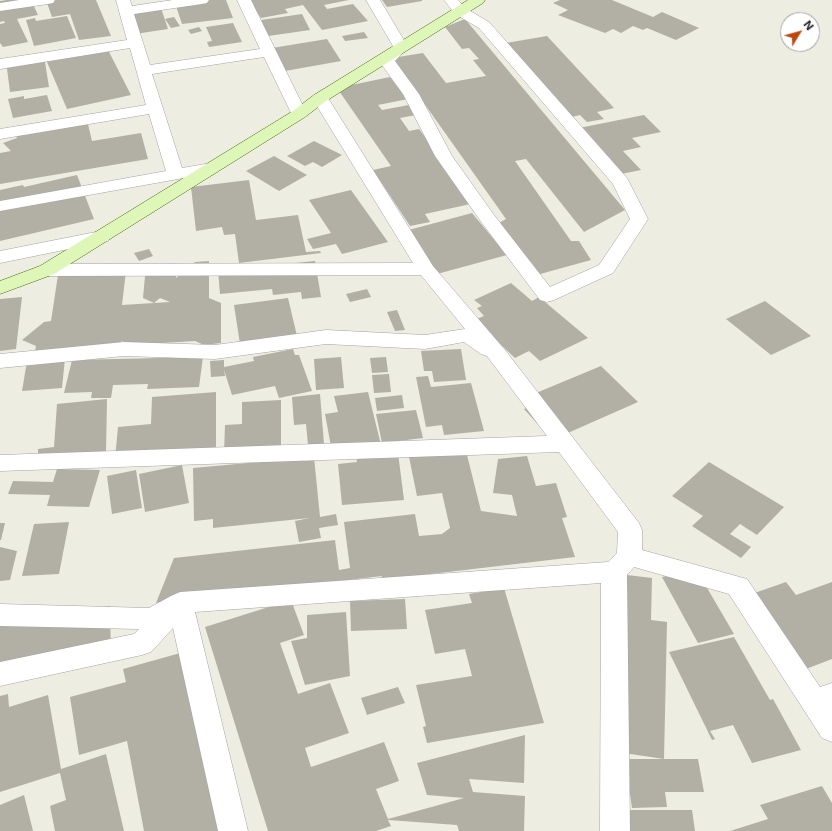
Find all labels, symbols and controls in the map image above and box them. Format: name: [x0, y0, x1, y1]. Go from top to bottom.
north arrow: [780, 12, 820, 52]
text: N: [801, 18, 817, 33]

